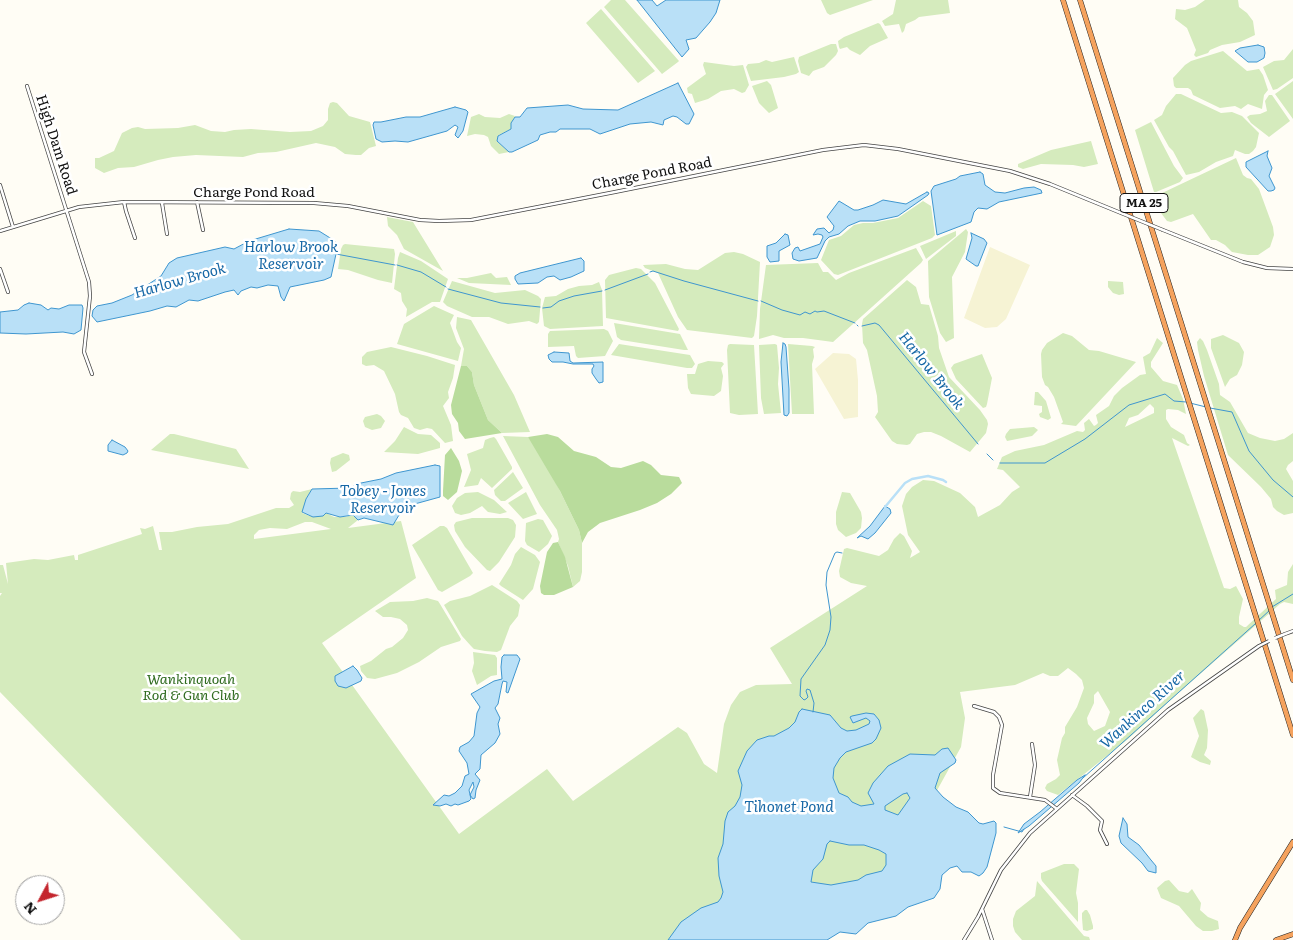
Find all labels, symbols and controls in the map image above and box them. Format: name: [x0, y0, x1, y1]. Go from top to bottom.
street label: High Dam Road: [32, 93, 80, 197]
street label: Charge Pond Road: [591, 154, 713, 194]
street label: Charge Pond Road: [193, 185, 315, 201]
road number: MA 25: [1120, 194, 1168, 212]
water label: Harlow Brook Reservoir: [244, 239, 338, 274]
water label: Harlow Brook: [132, 259, 228, 303]
water label: Harlow Brook: [894, 329, 968, 413]
water label: Tobey - Jones Reservoir: [340, 483, 426, 518]
water label: Wankinco River: [1097, 667, 1189, 753]
park label: Wankinquoah Rod & Gun Club: [143, 672, 239, 704]
water label: Tihonet Pond: [744, 799, 834, 817]
north arrow: [15, 875, 65, 925]
text: N: [18, 898, 41, 920]

